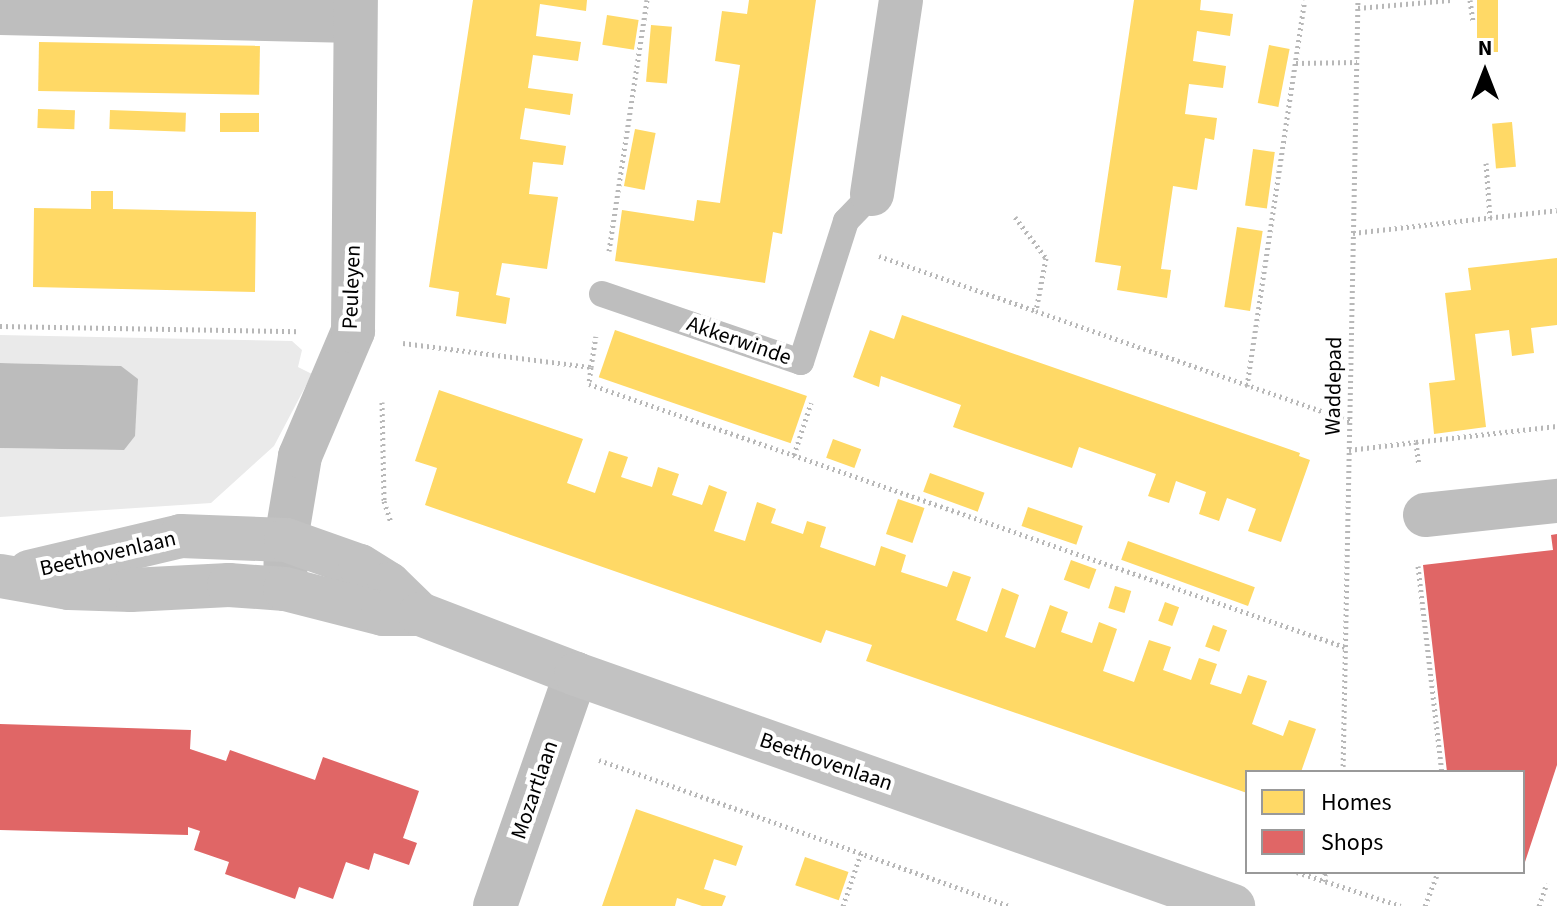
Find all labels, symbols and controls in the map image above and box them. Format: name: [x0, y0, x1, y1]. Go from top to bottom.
north arrow: [1445, 32, 1525, 112]
text: N: [1478, 32, 1492, 64]
street label: Peuleyen: [337, 244, 367, 330]
street label: Akkerwinde: [683, 311, 795, 371]
street label: Waddepad: [1320, 336, 1348, 436]
street label: Beethovenlaan: [37, 526, 179, 582]
street label: Beethovenlaan: [756, 727, 896, 797]
street label: Mozartlaan: [506, 737, 564, 843]
legend: [1245, 770, 1525, 874]
text: Homes: [1321, 785, 1392, 820]
text: Shops: [1321, 825, 1383, 860]

